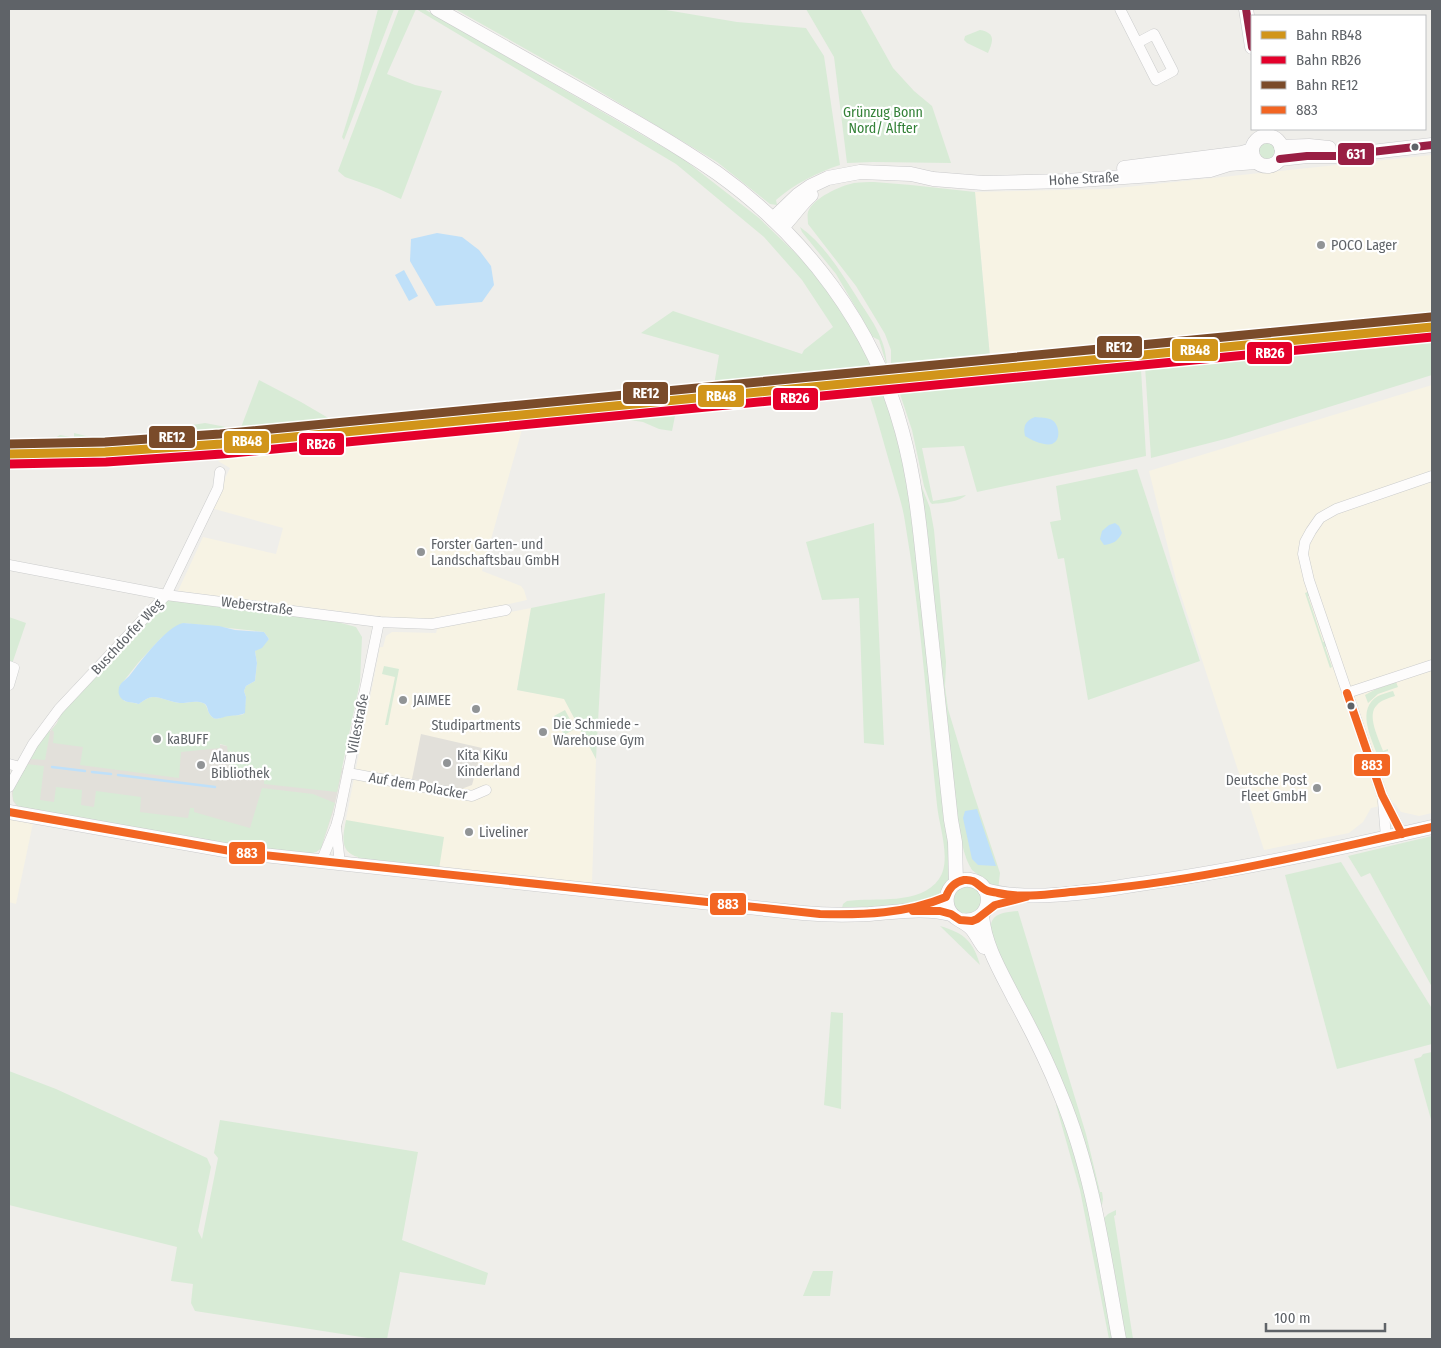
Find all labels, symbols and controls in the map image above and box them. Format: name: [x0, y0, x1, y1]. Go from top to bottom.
legend: [1251, 15, 1426, 130]
text: Bahn RB48: [1296, 26, 1362, 44]
text: Bahn RB26: [1296, 51, 1361, 69]
text: Bahn RE12: [1296, 76, 1359, 94]
text: 883: [1296, 101, 1318, 119]
park label: Grünzug Bonn Nord/ Alfter: [843, 104, 923, 137]
line badge: 631: [1337, 142, 1375, 166]
unlabelled marker: [1410, 142, 1420, 152]
text: 631: [1346, 146, 1366, 163]
street label: Hohe Straße: [1048, 169, 1120, 189]
place label: POCO Lager: [1331, 237, 1397, 254]
marker: POCO Lager: [1315, 239, 1327, 251]
line badge: RE12: [1096, 335, 1143, 359]
line badge: RB48: [1171, 338, 1219, 362]
text: RE12: [1106, 339, 1133, 356]
line badge: RB26: [1246, 341, 1293, 365]
text: RB48: [1180, 342, 1211, 359]
text: RB26: [1255, 345, 1285, 362]
line badge: RE12: [622, 381, 669, 405]
line badge: RB48: [697, 384, 745, 408]
text: RE12: [633, 385, 660, 402]
line badge: RB26: [772, 387, 819, 411]
text: RB48: [706, 388, 737, 405]
text: RB26: [780, 390, 810, 407]
line badge: RE12: [148, 425, 196, 449]
text: RE12: [159, 429, 186, 446]
line badge: RB48: [223, 430, 270, 454]
line badge: RB26: [298, 432, 345, 456]
text: RB48: [232, 433, 263, 450]
text: RB26: [306, 436, 336, 453]
place label: Forster Garten- und Landschaftsbau GmbH: [431, 536, 559, 569]
marker: Forster Garten- und Landschaftsbau GmbH: [415, 546, 427, 558]
street label: Weberstraße: [220, 593, 294, 619]
street label: Buschdorfer Weg: [88, 595, 167, 678]
street label: Villestraße: [344, 692, 372, 756]
place label: JAIMEE: [413, 692, 451, 709]
marker: JAIMEE: [397, 694, 409, 706]
unlabelled marker: [1346, 701, 1356, 711]
marker: Studipartments: [470, 703, 482, 715]
place label: Die Schmiede - Warehouse Gym: [553, 716, 645, 749]
place label: Studipartments: [431, 717, 521, 734]
marker: Die Schmiede - Warehouse Gym: [537, 726, 549, 738]
place label: kaBUFF: [167, 731, 208, 748]
marker: kaBUFF: [151, 733, 163, 745]
place label: Kita KiKu Kinderland: [457, 747, 520, 780]
place label: Alanus Bibliothek: [211, 749, 270, 782]
line badge: 883: [1353, 753, 1391, 777]
marker: Kita KiKu Kinderland: [441, 757, 453, 769]
text: 883: [1361, 757, 1383, 774]
marker: Alanus Bibliothek: [195, 759, 207, 771]
street label: Auf dem Polacker: [367, 769, 469, 803]
place label: Deutsche Post Fleet GmbH: [1226, 772, 1307, 805]
marker: Deutsche Post Fleet GmbH: [1311, 782, 1323, 794]
place label: Liveliner: [479, 824, 528, 841]
marker: Liveliner: [463, 826, 475, 838]
line badge: 883: [228, 841, 266, 865]
text: 883: [236, 845, 258, 862]
line badge: 883: [709, 892, 747, 916]
text: 883: [717, 896, 739, 913]
scale bar: [1266, 1300, 1385, 1332]
text: 100 m: [1274, 1309, 1311, 1327]

